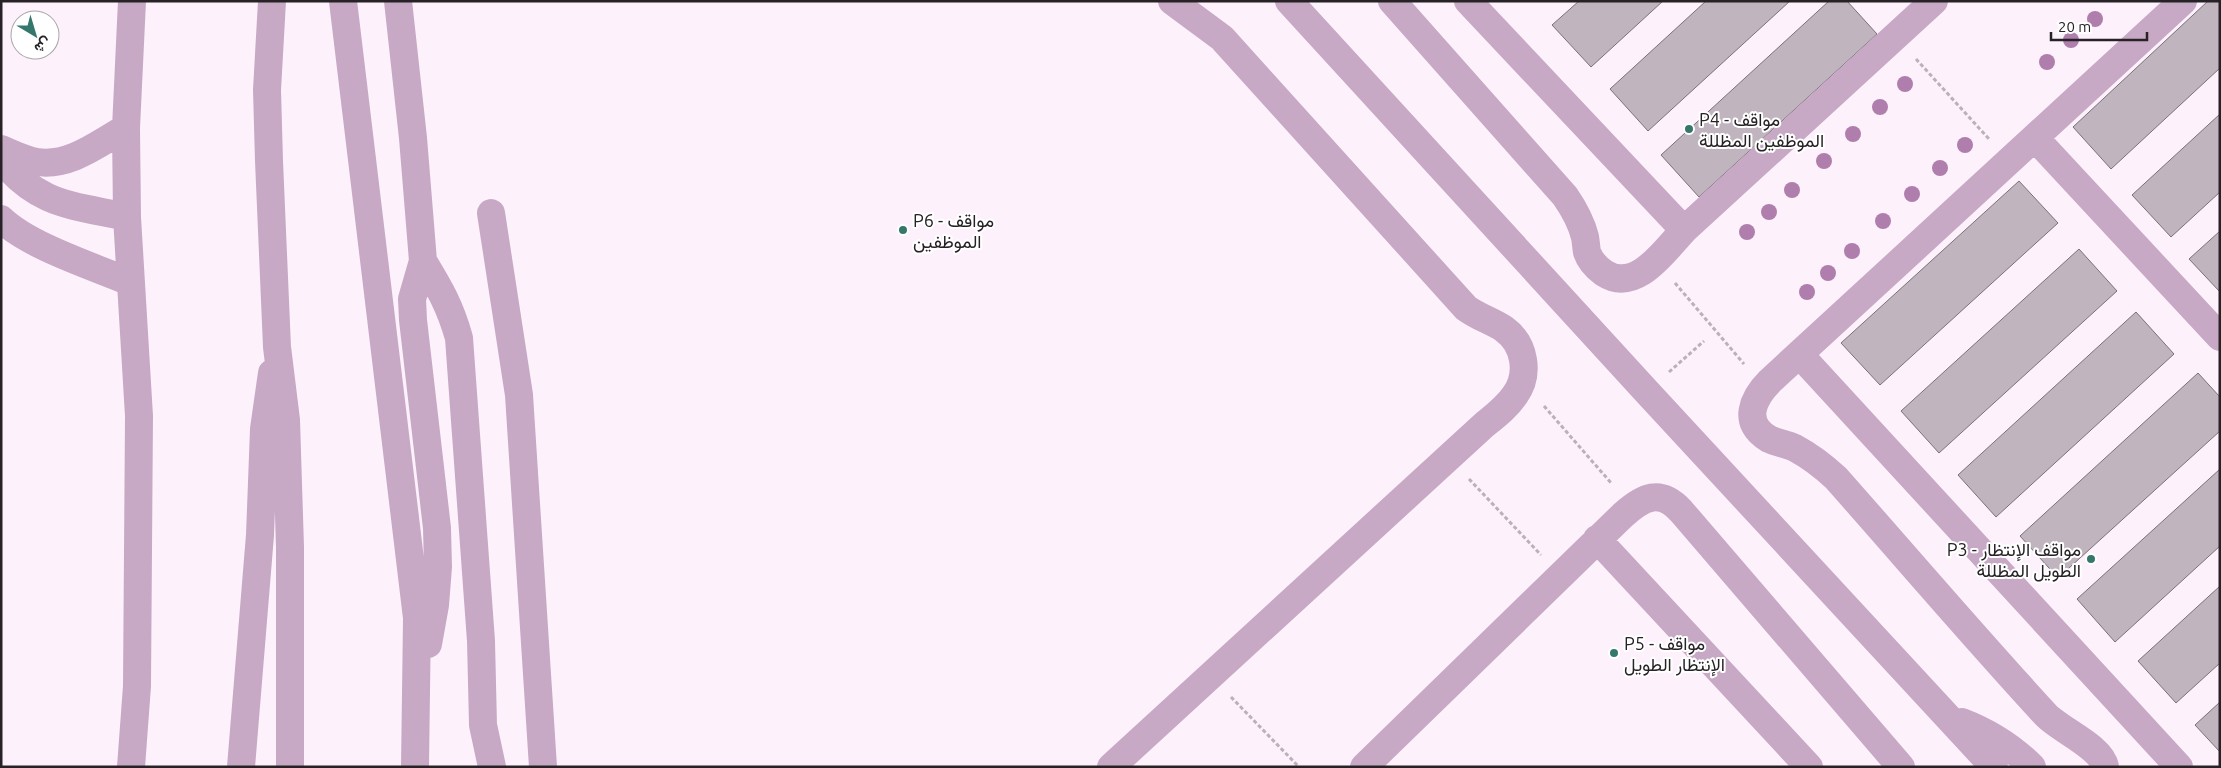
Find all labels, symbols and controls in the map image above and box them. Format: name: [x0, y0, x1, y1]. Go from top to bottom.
north arrow: [10, 10, 60, 60]
scale bar: [2051, 10, 2147, 42]
text: 20 m: [2058, 18, 2091, 35]
text: ش: [31, 33, 55, 57]
place label: P4 - مواقف الموظفين المظللة: [1699, 109, 1824, 152]
marker: P4 - مواقف الموظفين المظللة: [1683, 123, 1695, 135]
place label: P6 - مواقف الموظفين: [913, 210, 994, 253]
marker: P6 - مواقف الموظفين: [897, 224, 909, 236]
place label: P3 - مواقف الإنتظار الطويل المظللة: [1947, 539, 2081, 582]
marker: P3 - مواقف الإنتظار الطويل المظللة: [2085, 553, 2097, 565]
place label: P5 - مواقف الإنتظار الطويل: [1624, 633, 1725, 677]
marker: P5 - مواقف الإنتظار الطويل: [1608, 647, 1620, 659]

